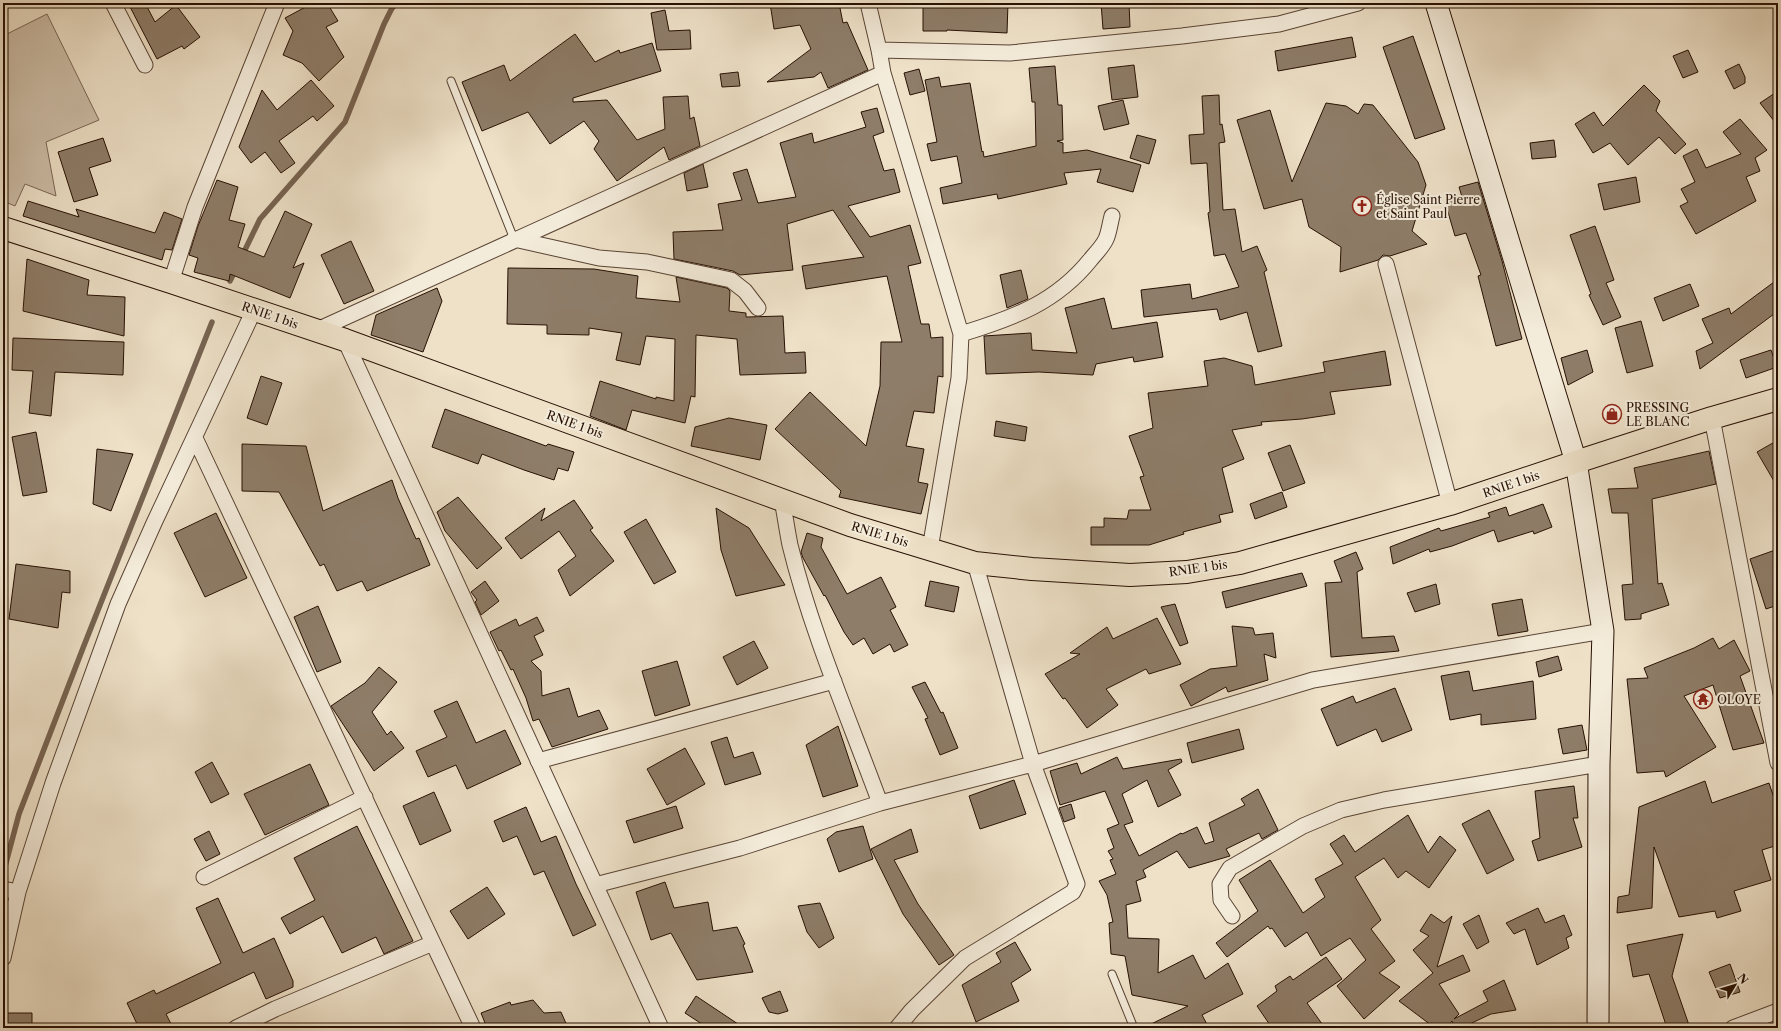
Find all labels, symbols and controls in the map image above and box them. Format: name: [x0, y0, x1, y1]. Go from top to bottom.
place label: Église Saint Pierre et Saint Paul: [1376, 191, 1480, 221]
church icon: Église Saint Pierre et Saint Paul: [1351, 195, 1373, 217]
street label: RNIE 1 bis: [240, 298, 300, 332]
place label: PRESSING LE BLANC: [1626, 400, 1690, 429]
shop icon: PRESSING LE BLANC: [1601, 403, 1623, 425]
street label: RNIE 1 bis: [545, 407, 605, 441]
street label: RNIE 1 bis: [1481, 467, 1541, 501]
street label: RNIE 1 bis: [850, 518, 910, 550]
street label: RNIE 1 bis: [1168, 556, 1228, 580]
temple icon: OLOYE: [1692, 688, 1714, 710]
place label: OLOYE: [1717, 692, 1761, 707]
north arrow: [1715, 965, 1755, 1005]
text: N: [1734, 971, 1752, 987]

